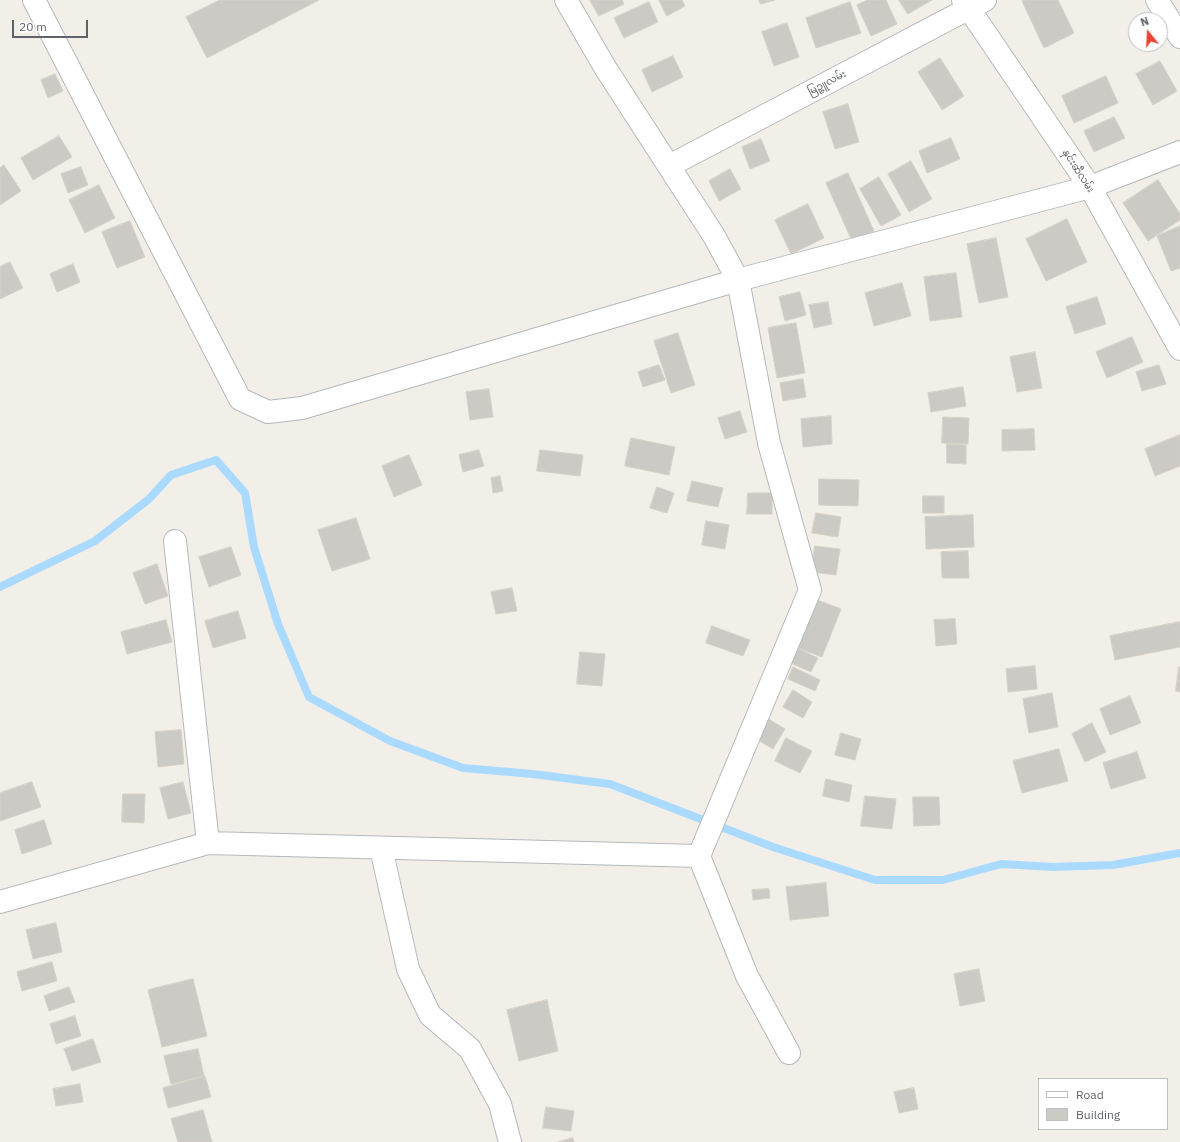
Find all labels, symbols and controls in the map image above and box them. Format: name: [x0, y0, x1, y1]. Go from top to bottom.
scale bar: [14, 12, 90, 38]
north arrow: [1128, 12, 1168, 52]
text: N: [1139, 14, 1151, 29]
text: 20 m: [19, 19, 47, 34]
street label: မြဉ္ဇူလမ်း: [806, 68, 848, 98]
street label: နှင်းဆီလမ်း: [1060, 147, 1096, 195]
legend: [1038, 1078, 1168, 1130]
text: Road: [1076, 1087, 1104, 1102]
text: Building: [1076, 1107, 1120, 1122]

